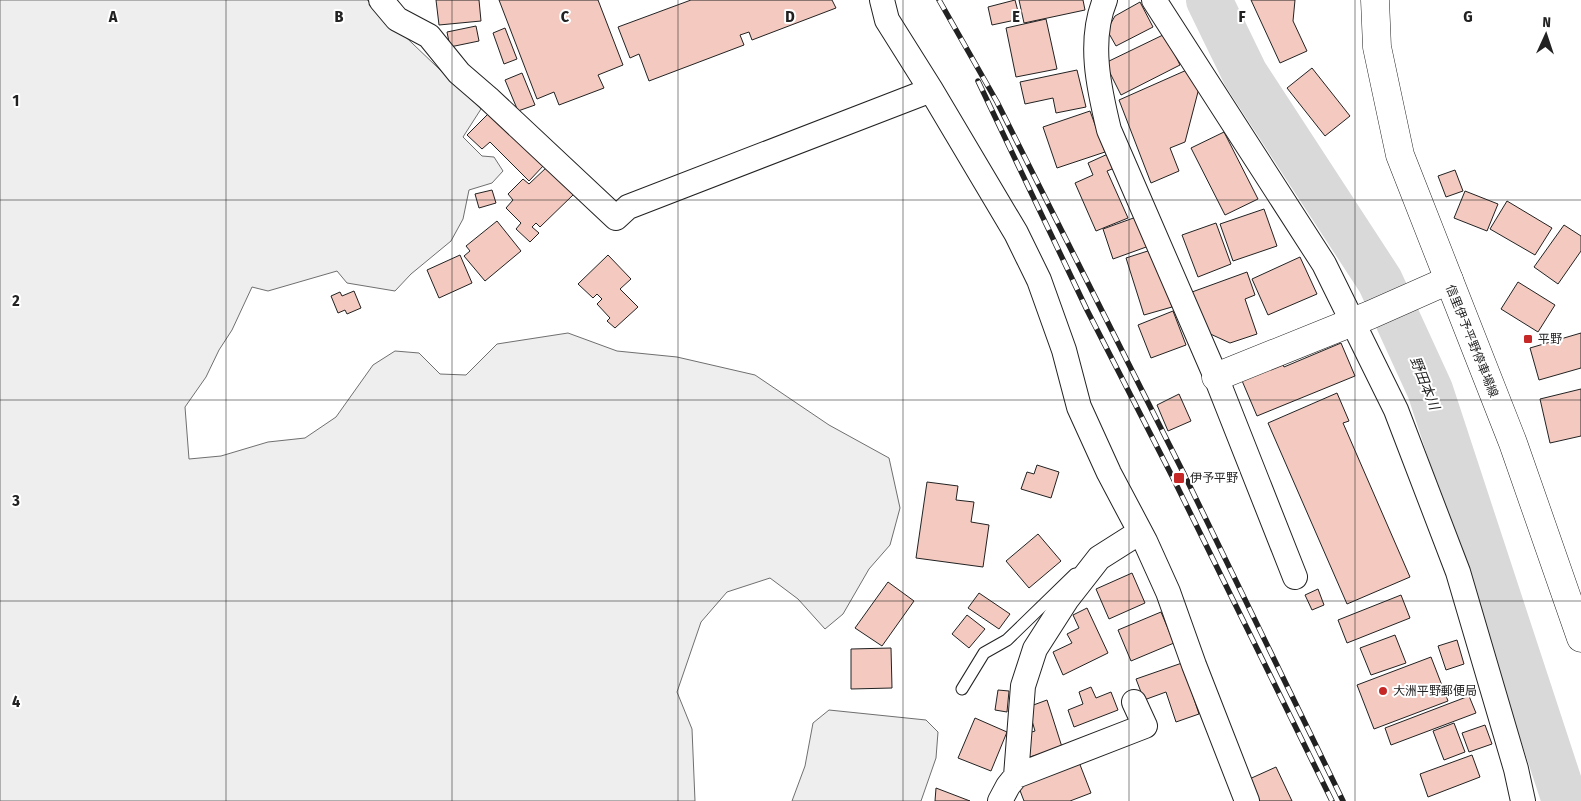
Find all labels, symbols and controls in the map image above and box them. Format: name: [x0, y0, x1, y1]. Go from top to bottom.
text: A: [108, 7, 118, 26]
text: B: [335, 7, 344, 26]
text: C: [561, 7, 570, 26]
text: D: [785, 7, 795, 26]
text: E: [1012, 7, 1020, 26]
text: F: [1238, 7, 1246, 26]
text: G: [1463, 7, 1473, 26]
north arrow: [1521, 10, 1571, 60]
text: N: [1542, 14, 1551, 31]
text: 1: [13, 91, 19, 110]
street label: 信里伊予平野停車場線: [1443, 283, 1501, 399]
text: 2: [11, 291, 20, 310]
place label: 平野: [1538, 332, 1562, 346]
marker: 平野: [1522, 333, 1534, 345]
water label: 野田本川: [1406, 354, 1444, 414]
marker: 伊予平野: [1172, 471, 1186, 485]
place label: 伊予平野: [1190, 471, 1238, 485]
text: 3: [11, 491, 20, 510]
place label: 大洲平野郵便局: [1393, 684, 1477, 698]
marker: 大洲平野郵便局: [1377, 685, 1389, 697]
text: 4: [12, 692, 20, 711]

